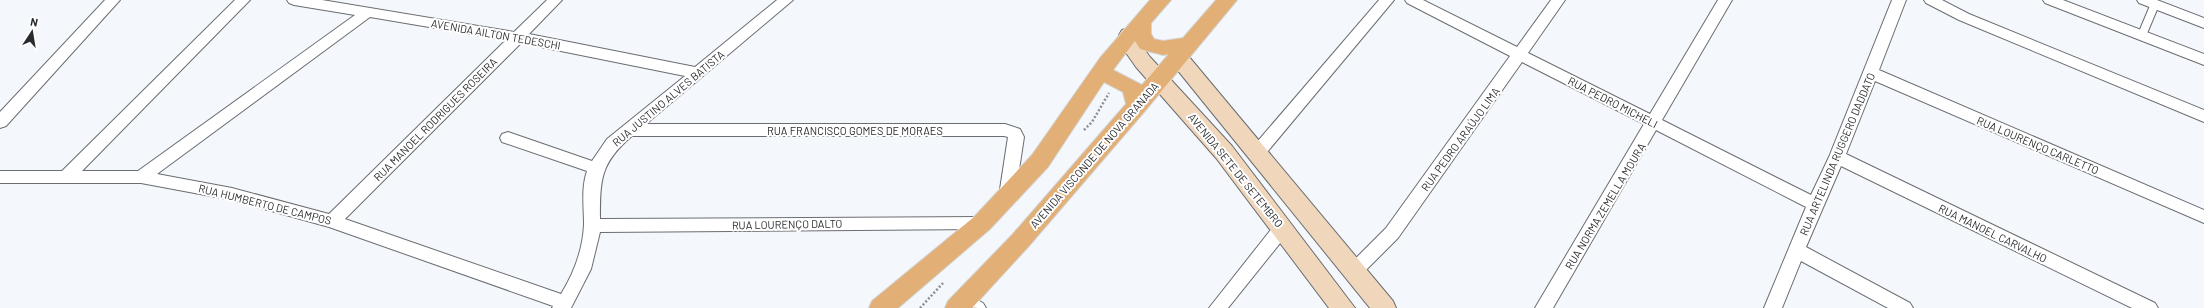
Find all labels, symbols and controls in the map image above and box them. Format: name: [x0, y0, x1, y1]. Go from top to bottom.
north arrow: [12, 12, 52, 52]
text: N: [29, 15, 39, 29]
street label: AVENIDA AILTON TEDESCHI: [430, 16, 562, 52]
street label: RUA JUSTINO ALVES BATISTA: [609, 47, 727, 149]
street label: RUA MANOEL RODRIGUES ROSEIRA: [371, 54, 500, 183]
street label: RUA ARTELINDA RUGGERO DADDATO: [1797, 71, 1877, 237]
street label: RUA PEDRO MICHELI: [1566, 74, 1660, 130]
street label: AVENIDA VISCONDE DE NOVA GRANADA: [1027, 79, 1161, 231]
street label: RUA PEDRO ARAÚJO LIMA: [1418, 84, 1502, 193]
street label: AVENIDA SETE DE SETEMBRO: [1186, 110, 1286, 230]
street label: RUA LOURENÇO CARLETTO: [1975, 113, 2101, 177]
street label: RUA FRANCISCO GOMES DE MORAES: [767, 124, 943, 137]
street label: RUA NORMA ZEMELLA MOURA: [1562, 140, 1648, 272]
street label: RUA HUMBERTO DE CAMPOS: [197, 181, 333, 227]
street label: RUA MANOEL CARVALHO: [1937, 201, 2049, 265]
street label: RUA LOURENÇO DALTO: [732, 217, 842, 231]

